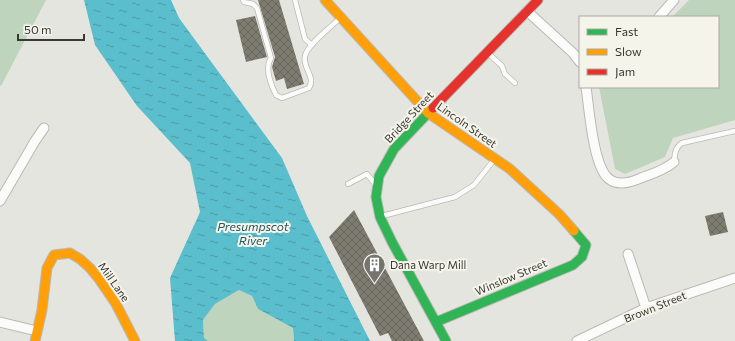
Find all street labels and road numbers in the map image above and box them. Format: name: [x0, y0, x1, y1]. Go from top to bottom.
street label: Bridge Street: [382, 88, 436, 145]
street label: Lincoln Street: [435, 99, 500, 150]
street label: Winslow Street: [473, 255, 549, 297]
street label: Mill Lane: [96, 259, 133, 304]
street label: Brown Street: [622, 288, 688, 325]

